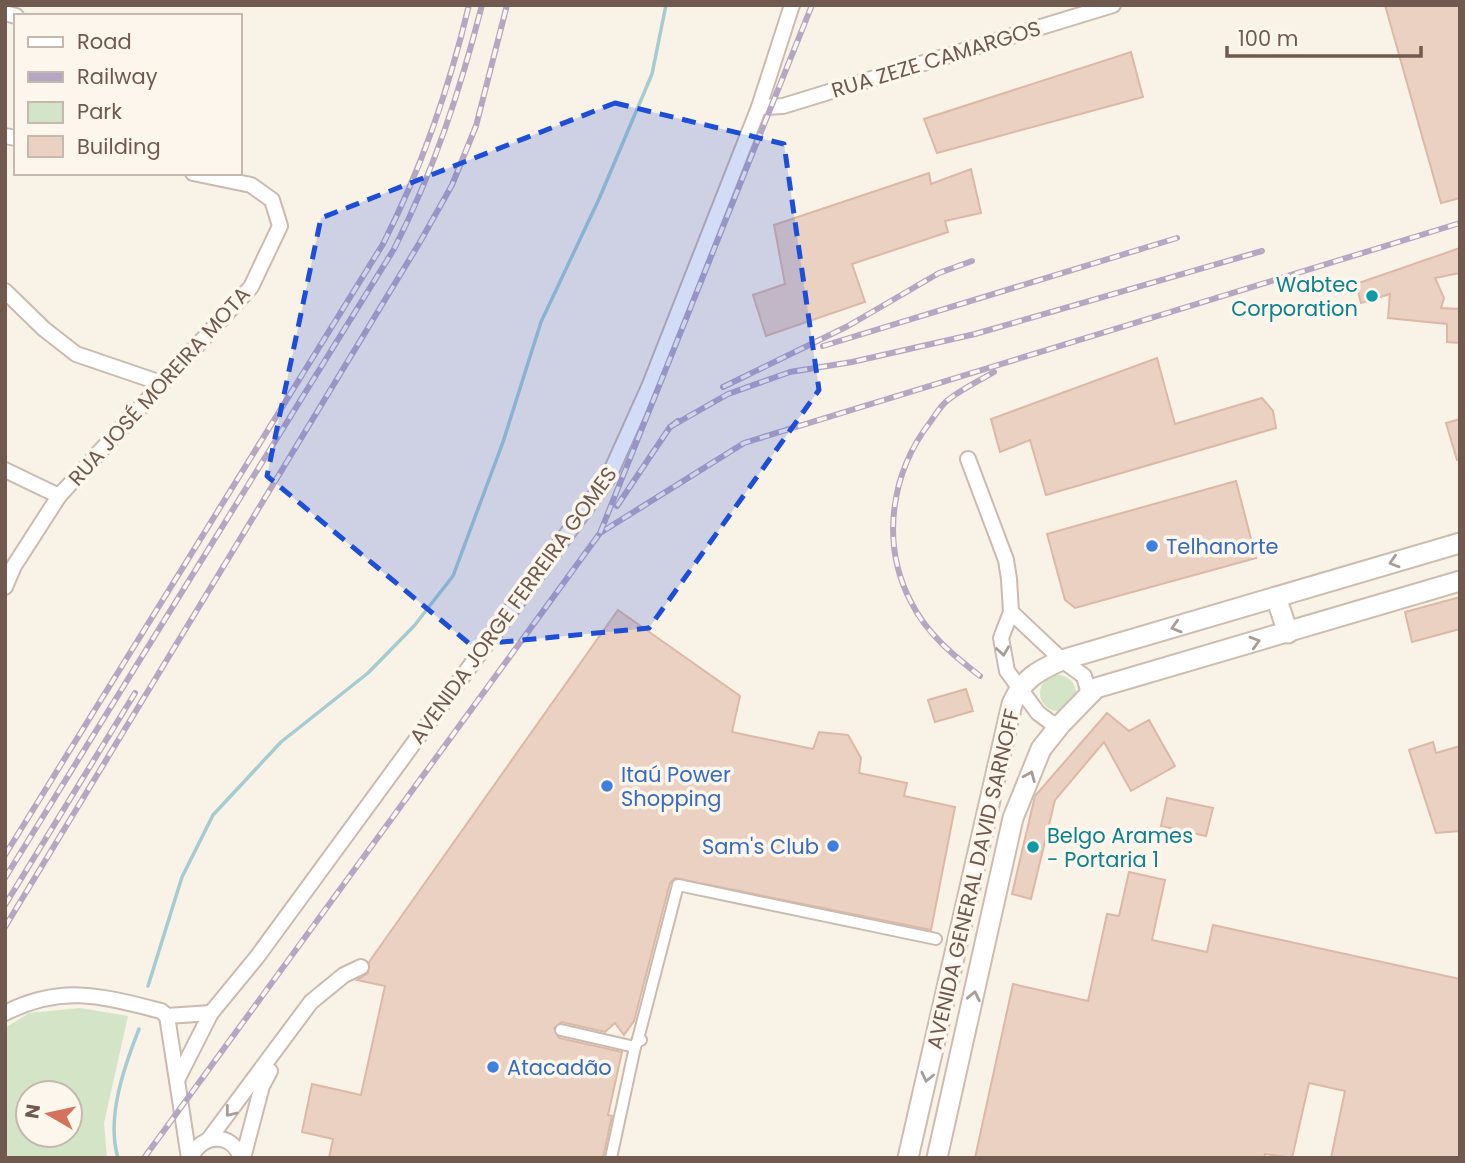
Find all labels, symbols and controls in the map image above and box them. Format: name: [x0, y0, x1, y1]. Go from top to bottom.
street label: RUA ZEZE CAMARGOS: [828, 13, 1044, 105]
legend: [14, 14, 242, 175]
scale bar: [1227, 14, 1421, 58]
text: 100 m: [1238, 24, 1298, 53]
text: Road: [77, 27, 132, 56]
text: Railway: [77, 62, 158, 91]
text: Park: [77, 97, 122, 126]
text: Building: [77, 132, 161, 161]
place label: Wabtec Corporation: [1231, 270, 1358, 323]
street label: RUA JOSÉ MOREIRA MOTA: [62, 280, 256, 492]
marker: Wabtec Corporation: [1364, 288, 1380, 304]
street label: AVENIDA JORGE FERREIRA GOMES: [402, 460, 624, 750]
place label: Telhanorte: [1166, 532, 1279, 561]
marker: Telhanorte: [1144, 538, 1160, 554]
one-way arrow: [1389, 554, 1401, 569]
one-way arrow: [1170, 618, 1182, 633]
one-way arrow: [1249, 636, 1261, 651]
one-way arrow: [996, 645, 1011, 657]
street label: AVENIDA GENERAL DAVID SARNOFF: [920, 706, 1026, 1052]
place label: Itaú Power Shopping: [621, 760, 731, 813]
one-way arrow: [1022, 770, 1036, 783]
marker: Itaú Power Shopping: [599, 778, 615, 794]
place label: Belgo Arames - Portaria 1: [1047, 821, 1193, 874]
place label: Sam's Club: [702, 832, 819, 861]
marker: Sam's Club: [825, 838, 841, 854]
marker: Belgo Arames - Portaria 1: [1025, 839, 1041, 855]
one-way arrow: [965, 990, 980, 1002]
place label: Atacadão: [507, 1053, 612, 1082]
marker: Atacadão: [485, 1059, 501, 1075]
one-way arrow: [921, 1071, 935, 1083]
north arrow: [14, 1079, 84, 1149]
text: N: [18, 1102, 47, 1121]
one-way arrow: [225, 1104, 238, 1117]

